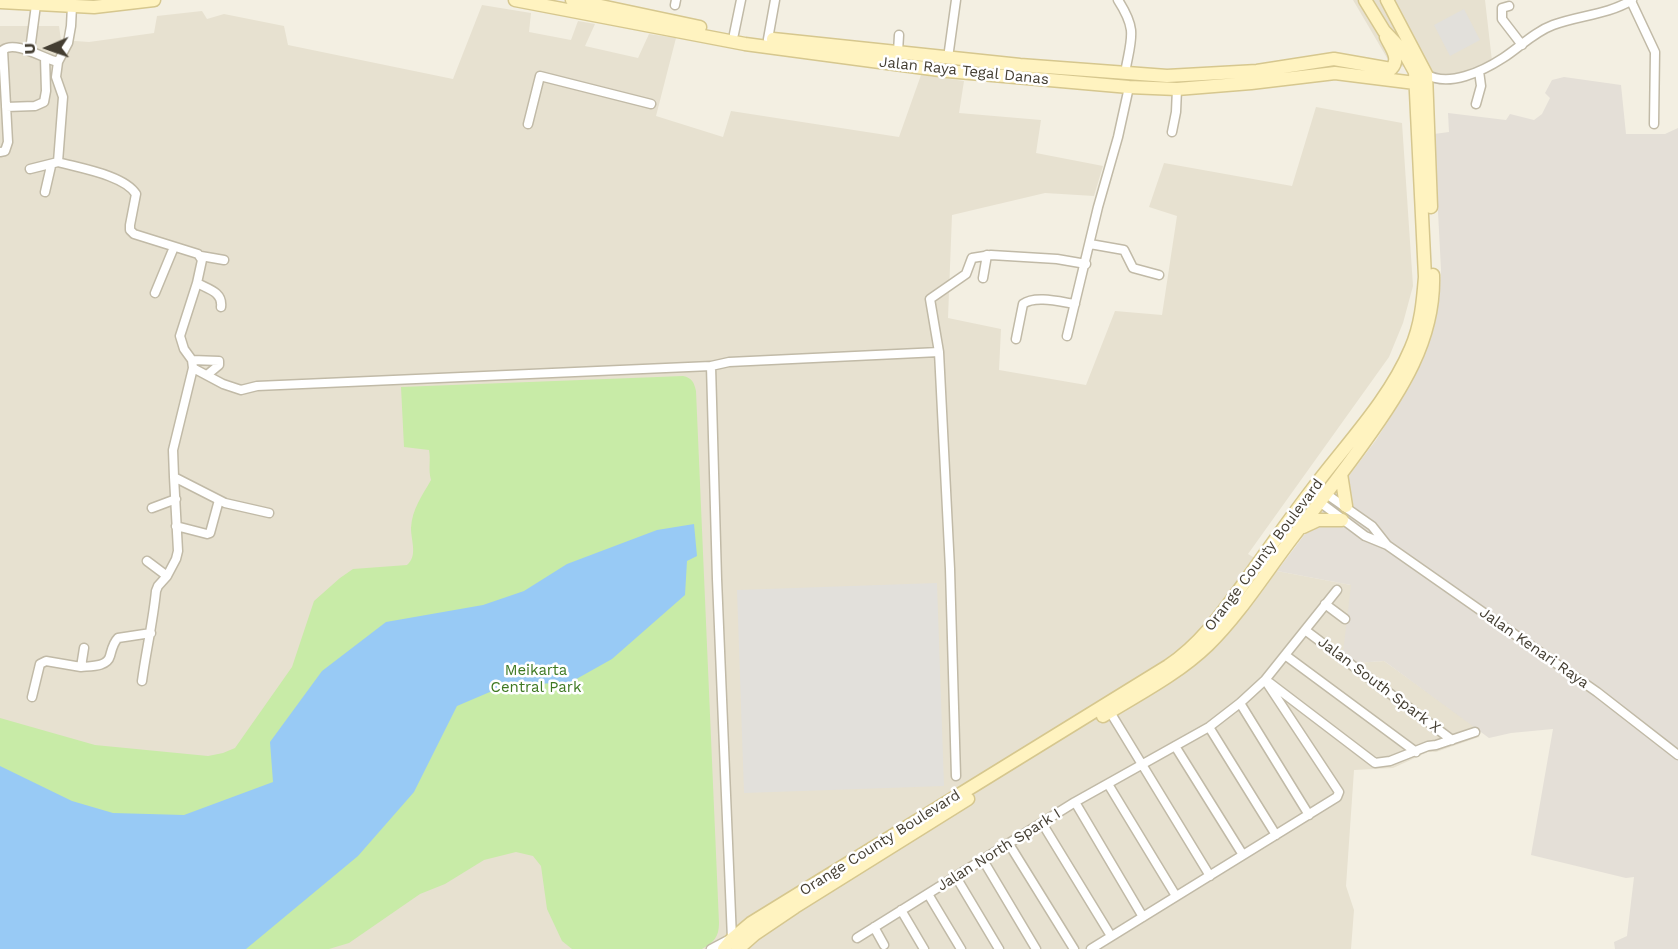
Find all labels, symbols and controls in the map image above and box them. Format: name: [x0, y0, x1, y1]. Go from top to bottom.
north arrow: [18, 18, 78, 78]
text: U: [20, 43, 39, 55]
street label: Jalan Raya Tegal Danas: [878, 53, 1050, 89]
street label: Orange County Boulevard: [1201, 475, 1327, 635]
street label: Jalan Kenari Raya: [1476, 604, 1592, 692]
street label: Jalan South Spark X: [1314, 633, 1444, 737]
park label: Meikarta Central Park: [491, 662, 581, 697]
street label: Orange County Boulevard: [796, 786, 964, 900]
street label: Jalan North Spark I: [934, 805, 1064, 895]

